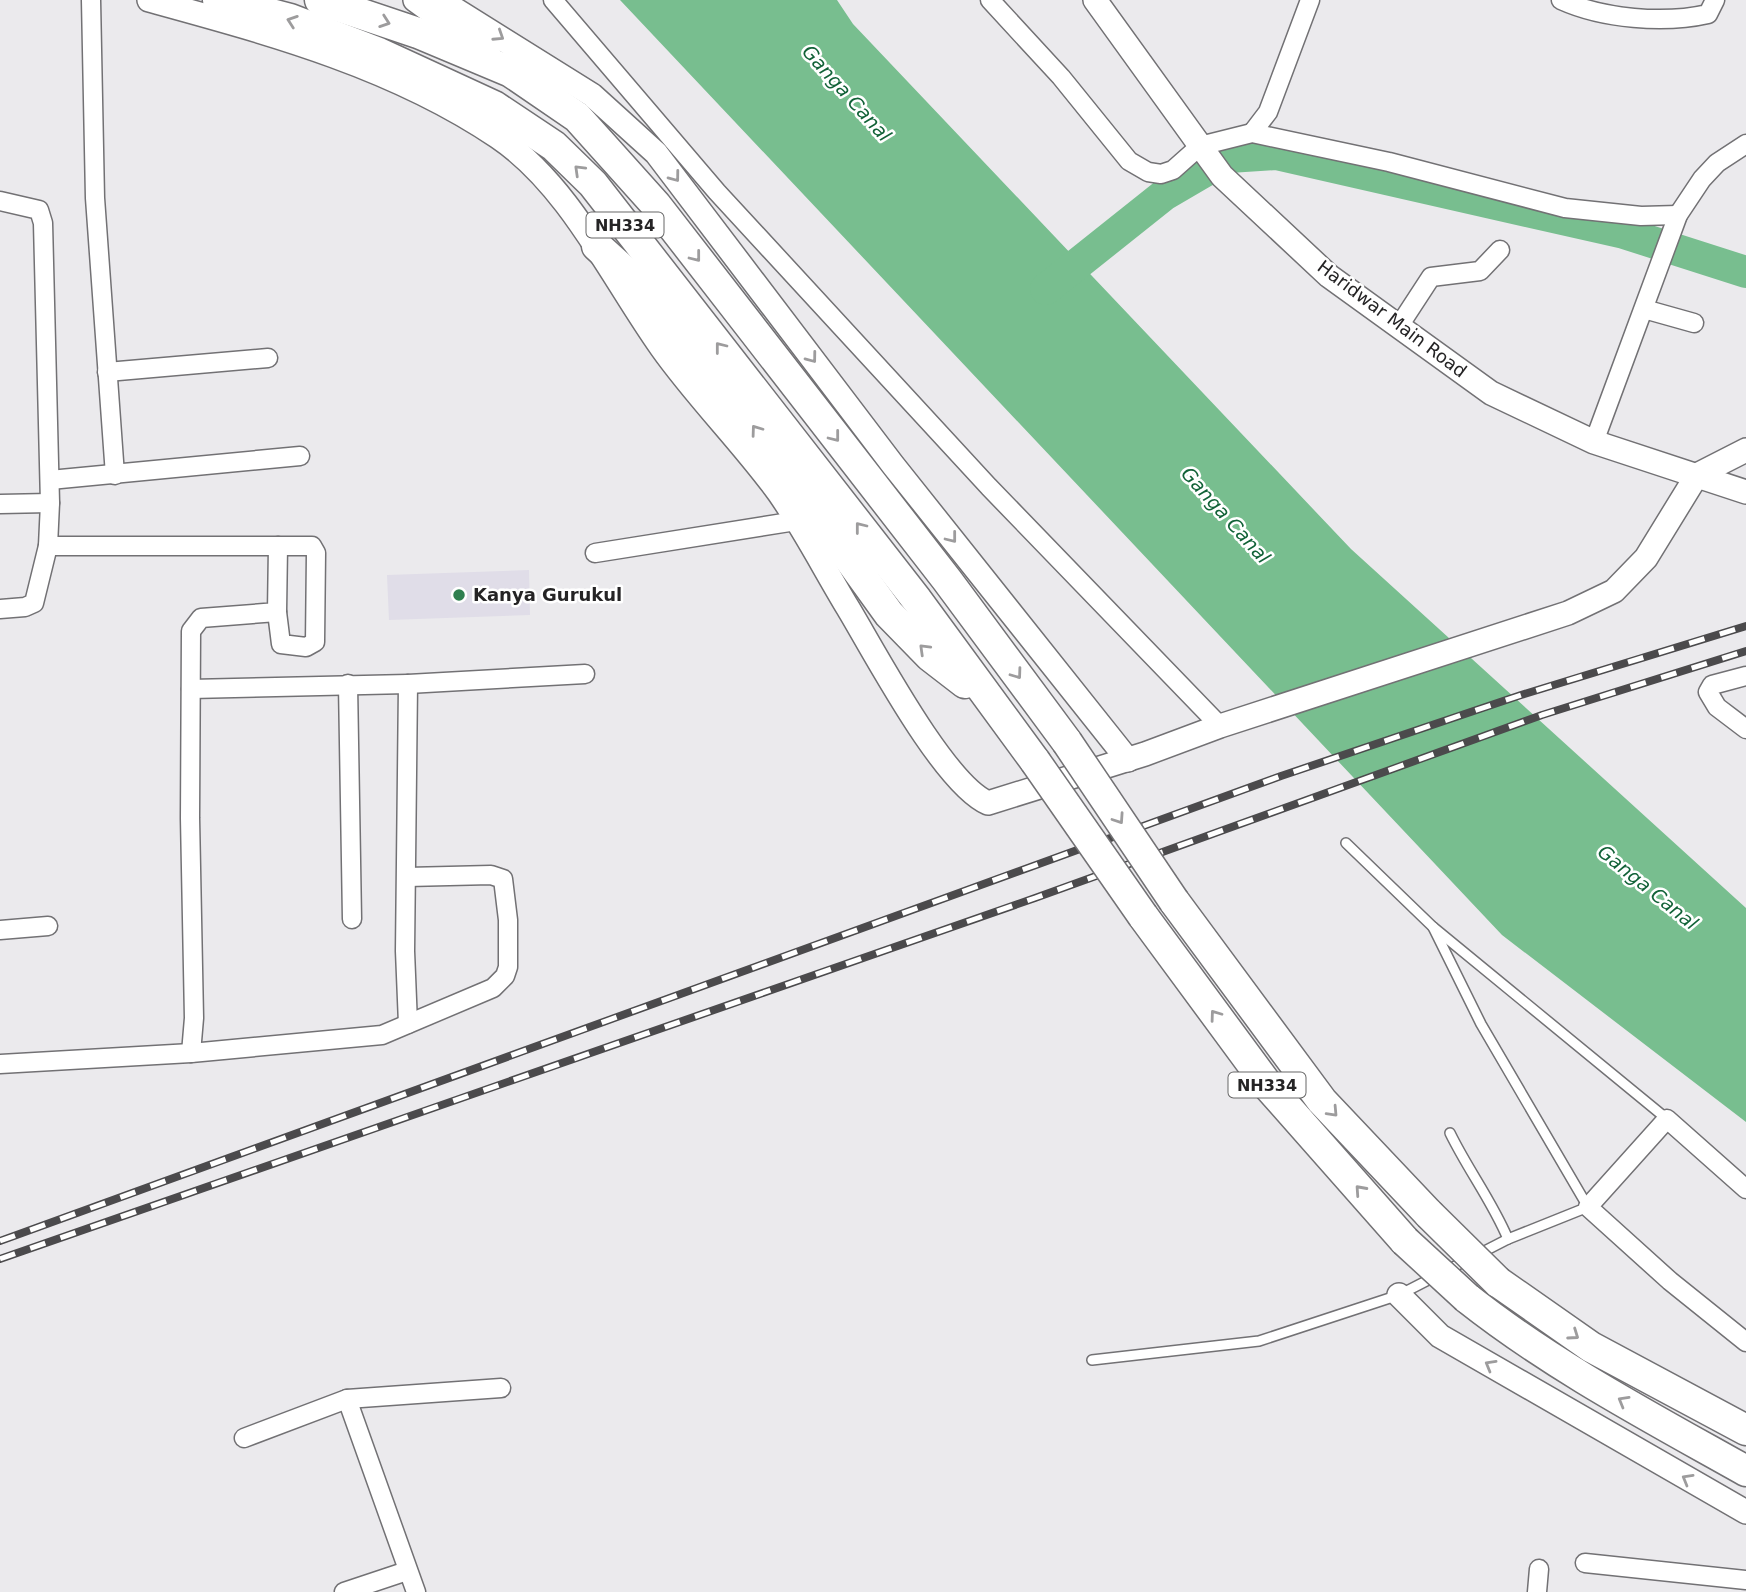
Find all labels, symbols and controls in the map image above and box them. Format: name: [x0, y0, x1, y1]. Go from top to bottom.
one-way arrow: [379, 14, 391, 28]
one-way arrow: [287, 15, 299, 29]
one-way arrow: [491, 28, 504, 41]
water label: Ganga Canal: [798, 40, 896, 146]
one-way arrow: [574, 165, 587, 178]
one-way arrow: [666, 170, 679, 182]
road number: NH334: [586, 213, 664, 238]
one-way arrow: [688, 249, 701, 262]
street label: Haridwar Main Road: [1314, 256, 1471, 381]
one-way arrow: [716, 343, 729, 355]
one-way arrow: [804, 351, 817, 363]
one-way arrow: [752, 425, 764, 437]
one-way arrow: [827, 429, 840, 442]
water label: Ganga Canal: [1177, 462, 1275, 568]
one-way arrow: [855, 522, 868, 535]
one-way arrow: [943, 531, 956, 543]
place label: Kanya Gurukul: [473, 584, 622, 605]
marker: Kanya Gurukul: [451, 587, 467, 603]
one-way arrow: [919, 644, 932, 657]
one-way arrow: [1008, 666, 1021, 679]
one-way arrow: [1111, 811, 1123, 824]
water label: Ganga Canal: [1594, 840, 1703, 934]
one-way arrow: [1211, 1010, 1224, 1023]
road number: NH334: [1228, 1072, 1306, 1098]
one-way arrow: [1324, 1104, 1337, 1117]
one-way arrow: [1355, 1185, 1368, 1198]
one-way arrow: [1566, 1327, 1579, 1339]
one-way arrow: [1484, 1360, 1497, 1373]
one-way arrow: [1617, 1396, 1630, 1409]
one-way arrow: [1681, 1474, 1694, 1487]

